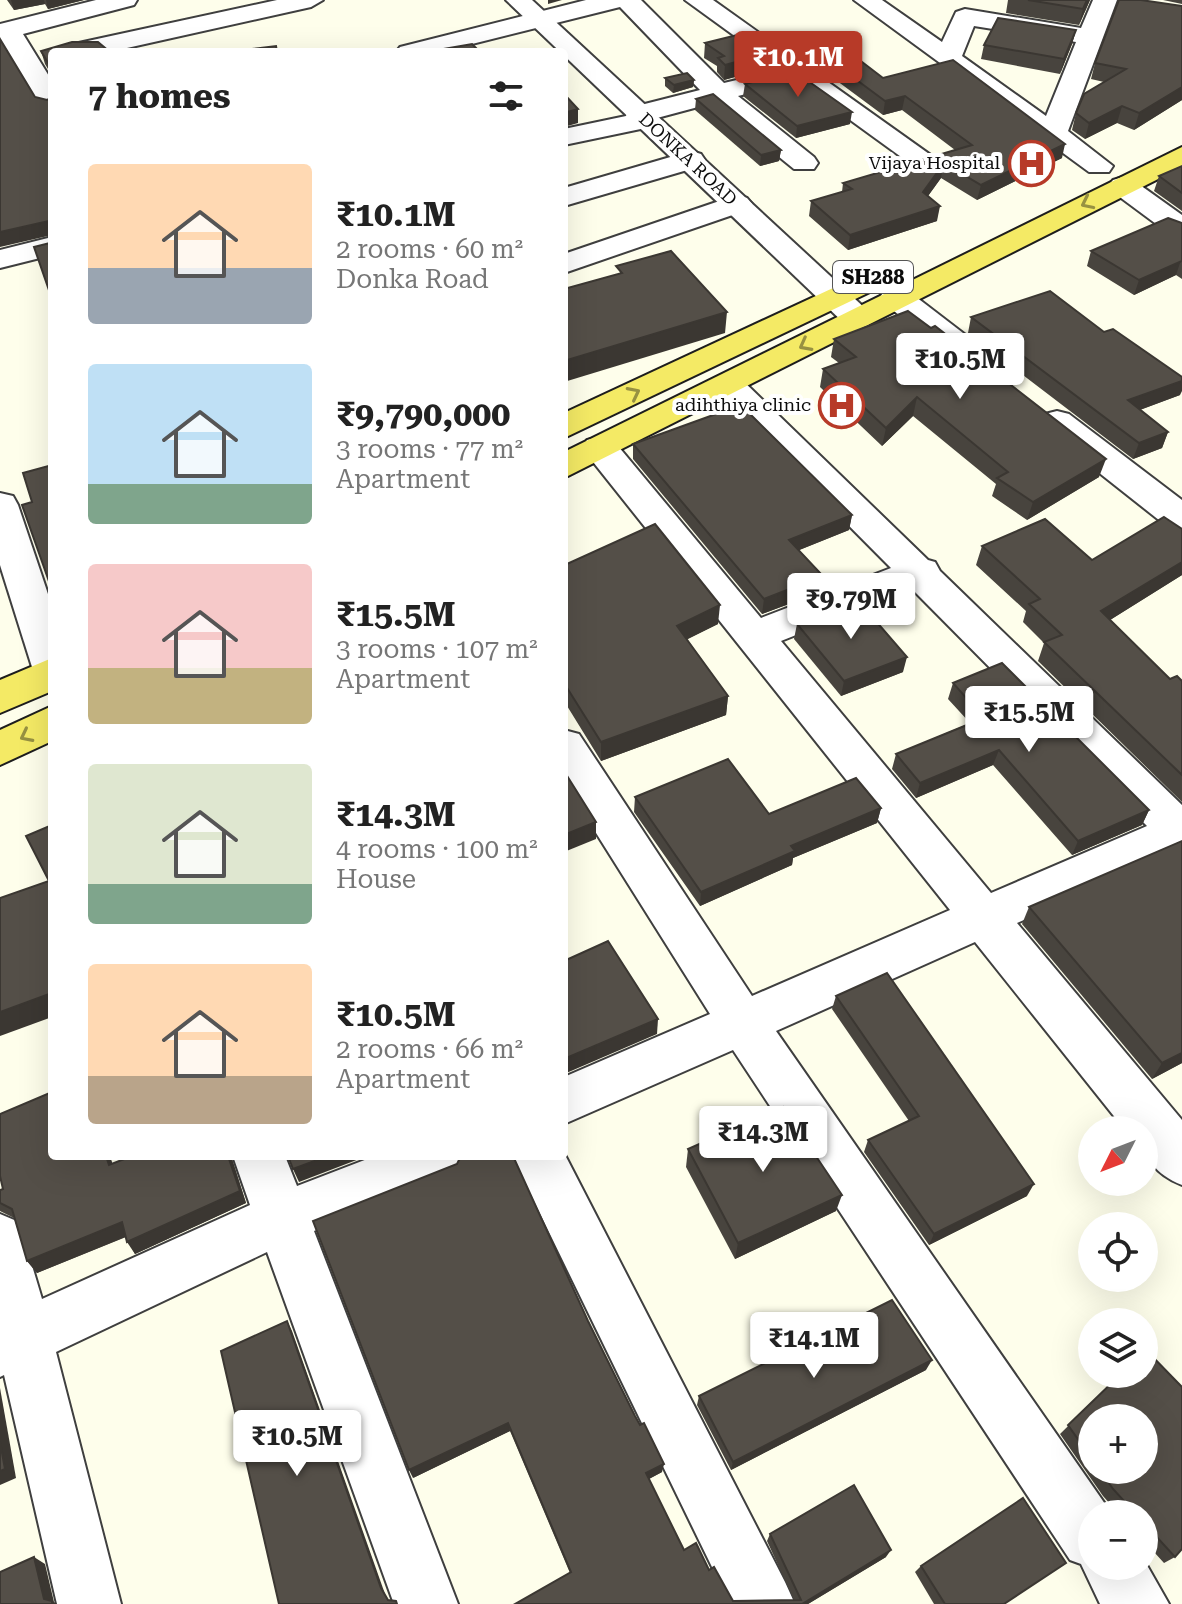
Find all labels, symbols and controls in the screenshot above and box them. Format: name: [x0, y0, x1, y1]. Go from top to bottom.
pin: ₹10.1M: [733, 31, 863, 99]
text: ₹10.1M: [752, 42, 844, 72]
icon: filters: [484, 74, 528, 118]
text: 7 homes: [88, 76, 231, 116]
street label: DONKA ROAD: [635, 108, 742, 209]
hospital icon: Vijaya Hospital: [1007, 139, 1055, 187]
place label: Vijaya Hospital: [869, 152, 1000, 173]
text: ₹10.1M: [336, 194, 456, 234]
one-way arrow: [1081, 194, 1095, 210]
icon: home: [152, 196, 248, 292]
text: 2 rooms · 60 m²: [336, 234, 523, 264]
road number: SH288: [833, 261, 913, 293]
text: Donka Road: [336, 264, 489, 294]
pin: ₹10.5M: [895, 333, 1025, 401]
one-way arrow: [798, 336, 813, 351]
text: ₹10.5M: [914, 344, 1006, 374]
hospital icon: adihthiya clinic: [818, 381, 866, 429]
one-way arrow: [626, 388, 641, 403]
text: ₹9,790,000: [336, 394, 510, 434]
place label: adihthiya clinic: [675, 394, 811, 415]
icon: home: [152, 396, 248, 492]
text: 3 rooms · 77 m²: [336, 434, 523, 464]
text: Apartment: [336, 464, 470, 494]
pin: ₹9.79M: [786, 573, 916, 641]
text: ₹9.79M: [805, 584, 897, 614]
text: ₹15.5M: [336, 594, 456, 634]
icon: home: [152, 596, 248, 692]
text: 3 rooms · 107 m²: [336, 634, 538, 664]
text: Apartment: [336, 664, 470, 694]
pin: ₹15.5M: [964, 686, 1094, 754]
text: ₹15.5M: [983, 697, 1075, 727]
one-way arrow: [20, 726, 34, 741]
text: ₹14.3M: [336, 794, 456, 834]
icon: home: [152, 796, 248, 892]
text: 4 rooms · 100 m²: [336, 834, 538, 864]
text: House: [336, 864, 416, 894]
text: ₹10.5M: [336, 994, 456, 1034]
icon: home: [152, 996, 248, 1092]
text: 2 rooms · 66 m²: [336, 1034, 523, 1064]
text: Apartment: [336, 1064, 470, 1094]
pin: ₹14.3M: [698, 1106, 828, 1174]
north arrow: [1078, 1116, 1158, 1196]
map controls: [1078, 1116, 1158, 1580]
text: ₹14.3M: [717, 1117, 809, 1147]
button: locate: [1078, 1212, 1158, 1292]
button: layers: [1078, 1308, 1158, 1388]
pin: ₹14.1M: [749, 1312, 879, 1380]
text: ₹14.1M: [768, 1323, 860, 1353]
button: +: [1078, 1404, 1158, 1484]
pin: ₹10.5M: [232, 1410, 362, 1478]
text: ₹10.5M: [251, 1421, 343, 1451]
button: −: [1078, 1500, 1158, 1580]

